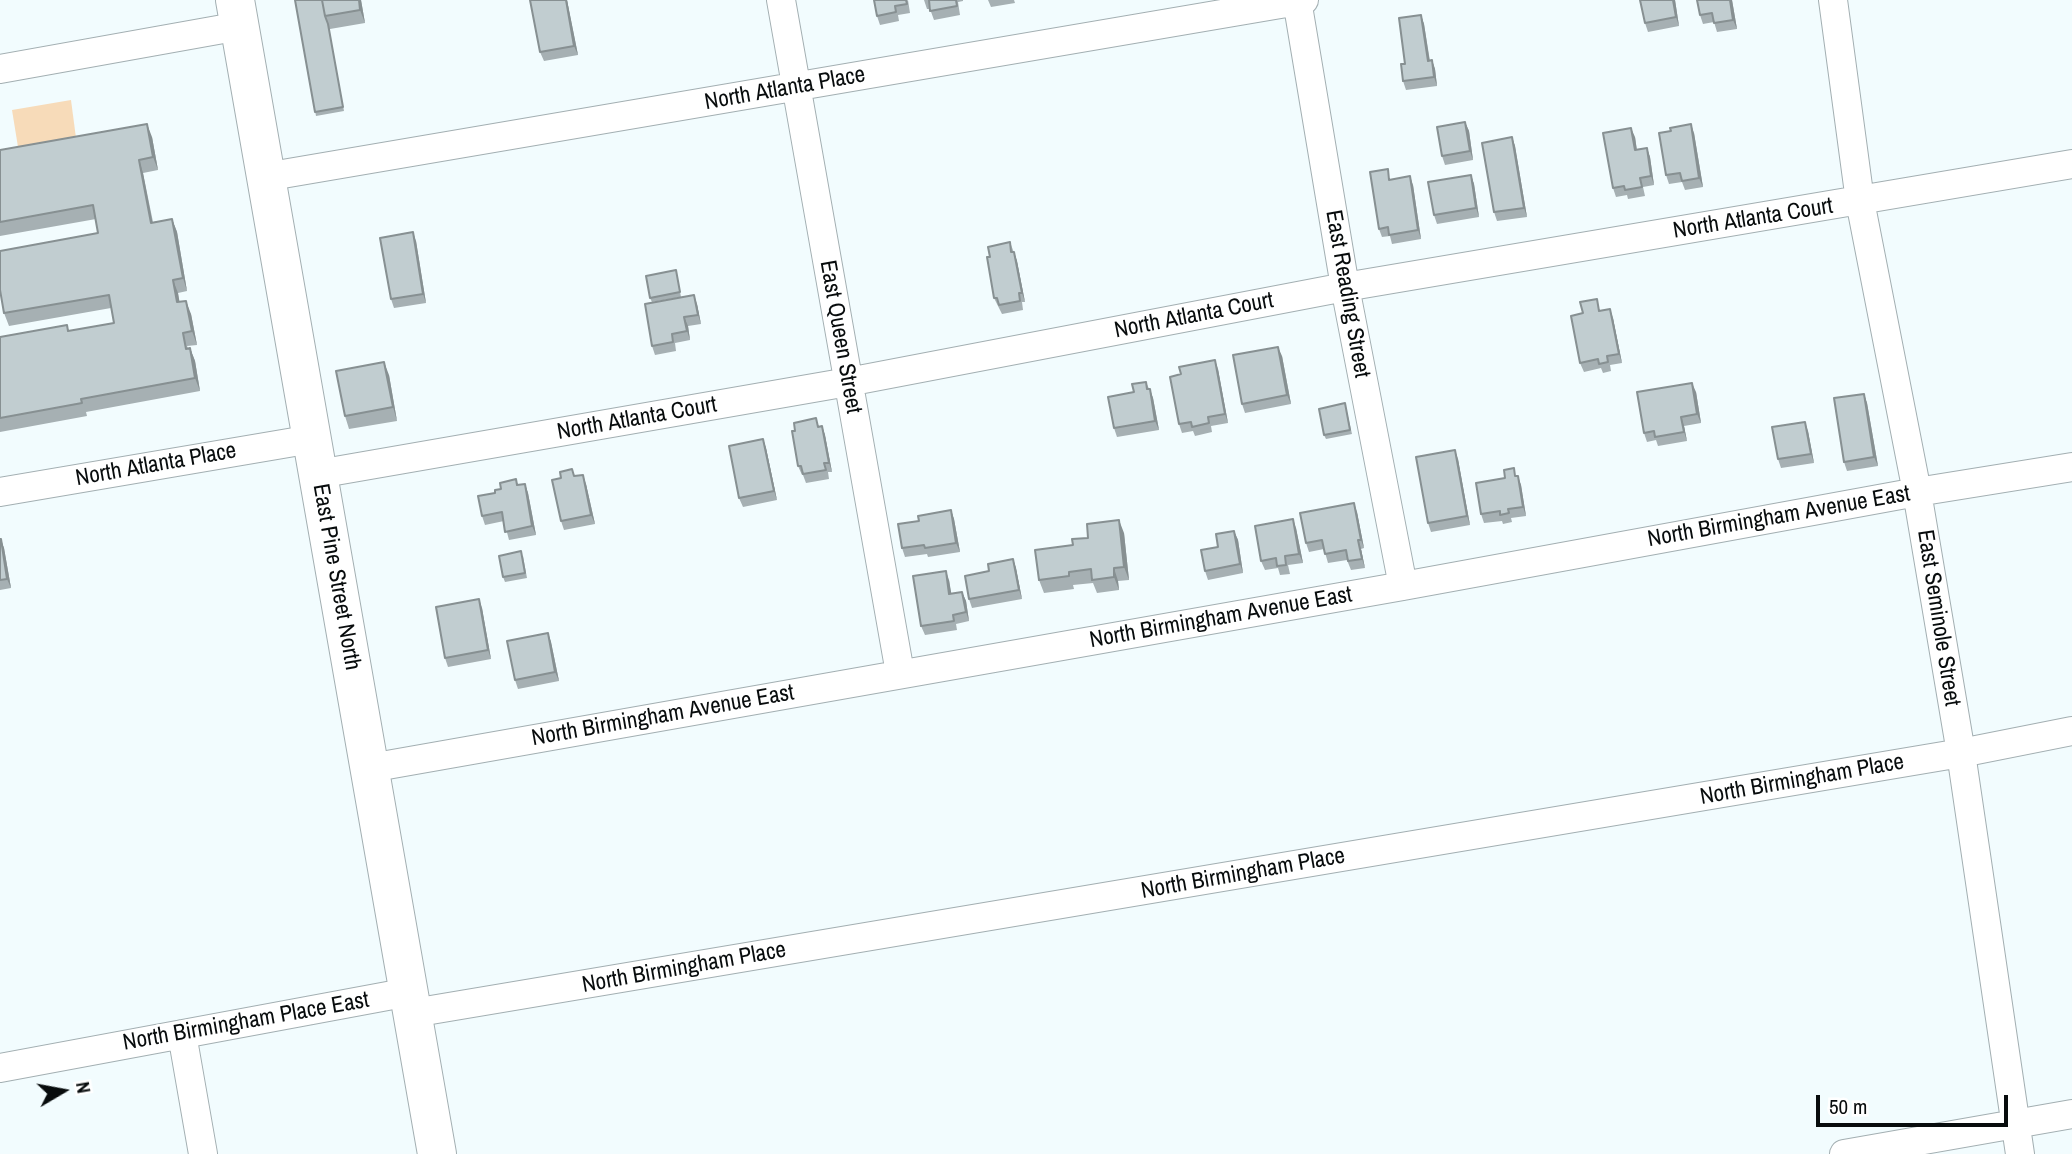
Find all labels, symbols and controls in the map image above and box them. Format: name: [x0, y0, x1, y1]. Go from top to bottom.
street label: North Atlanta Place: [703, 61, 867, 117]
street label: North Atlanta Court: [1671, 193, 1835, 245]
street label: East Reading Street: [1319, 208, 1375, 380]
street label: East Queen Street: [813, 258, 867, 416]
street label: North Atlanta Court: [1112, 287, 1276, 345]
street label: North Atlanta Court: [555, 391, 719, 447]
street label: North Atlanta Place: [74, 437, 238, 493]
street label: North Birmingham Avenue East: [1646, 480, 1912, 554]
street label: East Pine Street North: [306, 482, 366, 672]
street label: East Seminole Street: [1910, 528, 1966, 708]
street label: North Birmingham Avenue East: [1088, 581, 1354, 655]
street label: North Birmingham Avenue East: [530, 679, 796, 753]
street label: North Birmingham Place: [1698, 748, 1906, 812]
street label: North Birmingham Place: [1139, 842, 1347, 906]
street label: North Birmingham Place: [580, 936, 788, 1000]
street label: North Birmingham Place East: [121, 987, 371, 1057]
north arrow: [28, 1056, 98, 1126]
text: N: [70, 1080, 97, 1095]
scale bar: [1820, 1080, 2012, 1124]
text: 50 m: [1829, 1092, 1867, 1121]

